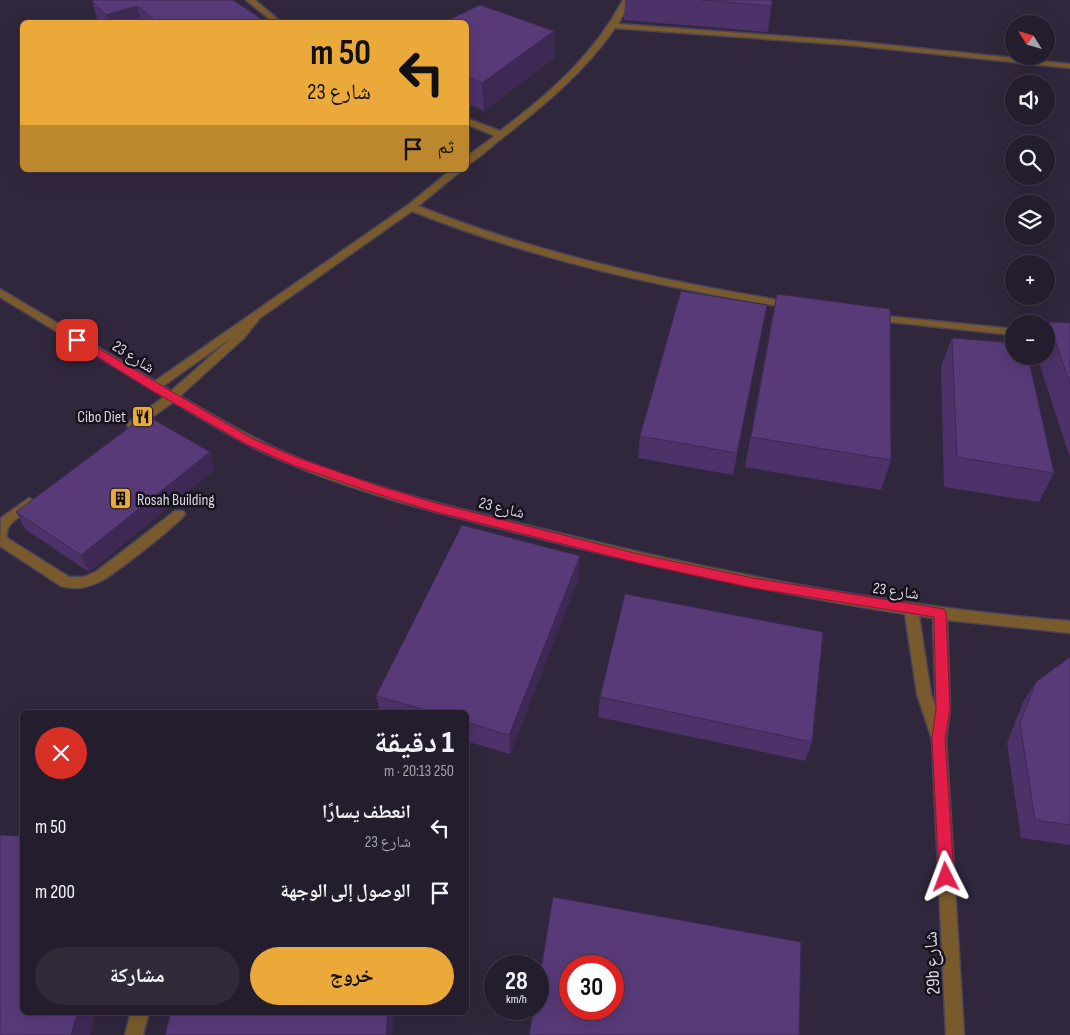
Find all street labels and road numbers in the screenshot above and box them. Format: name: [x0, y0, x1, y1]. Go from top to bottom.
street label: شارع 23: [109, 337, 158, 378]
street label: شارع 23: [477, 494, 526, 523]
street label: شارع 23: [872, 579, 920, 604]
street label: 29b شارع: [919, 931, 946, 995]

